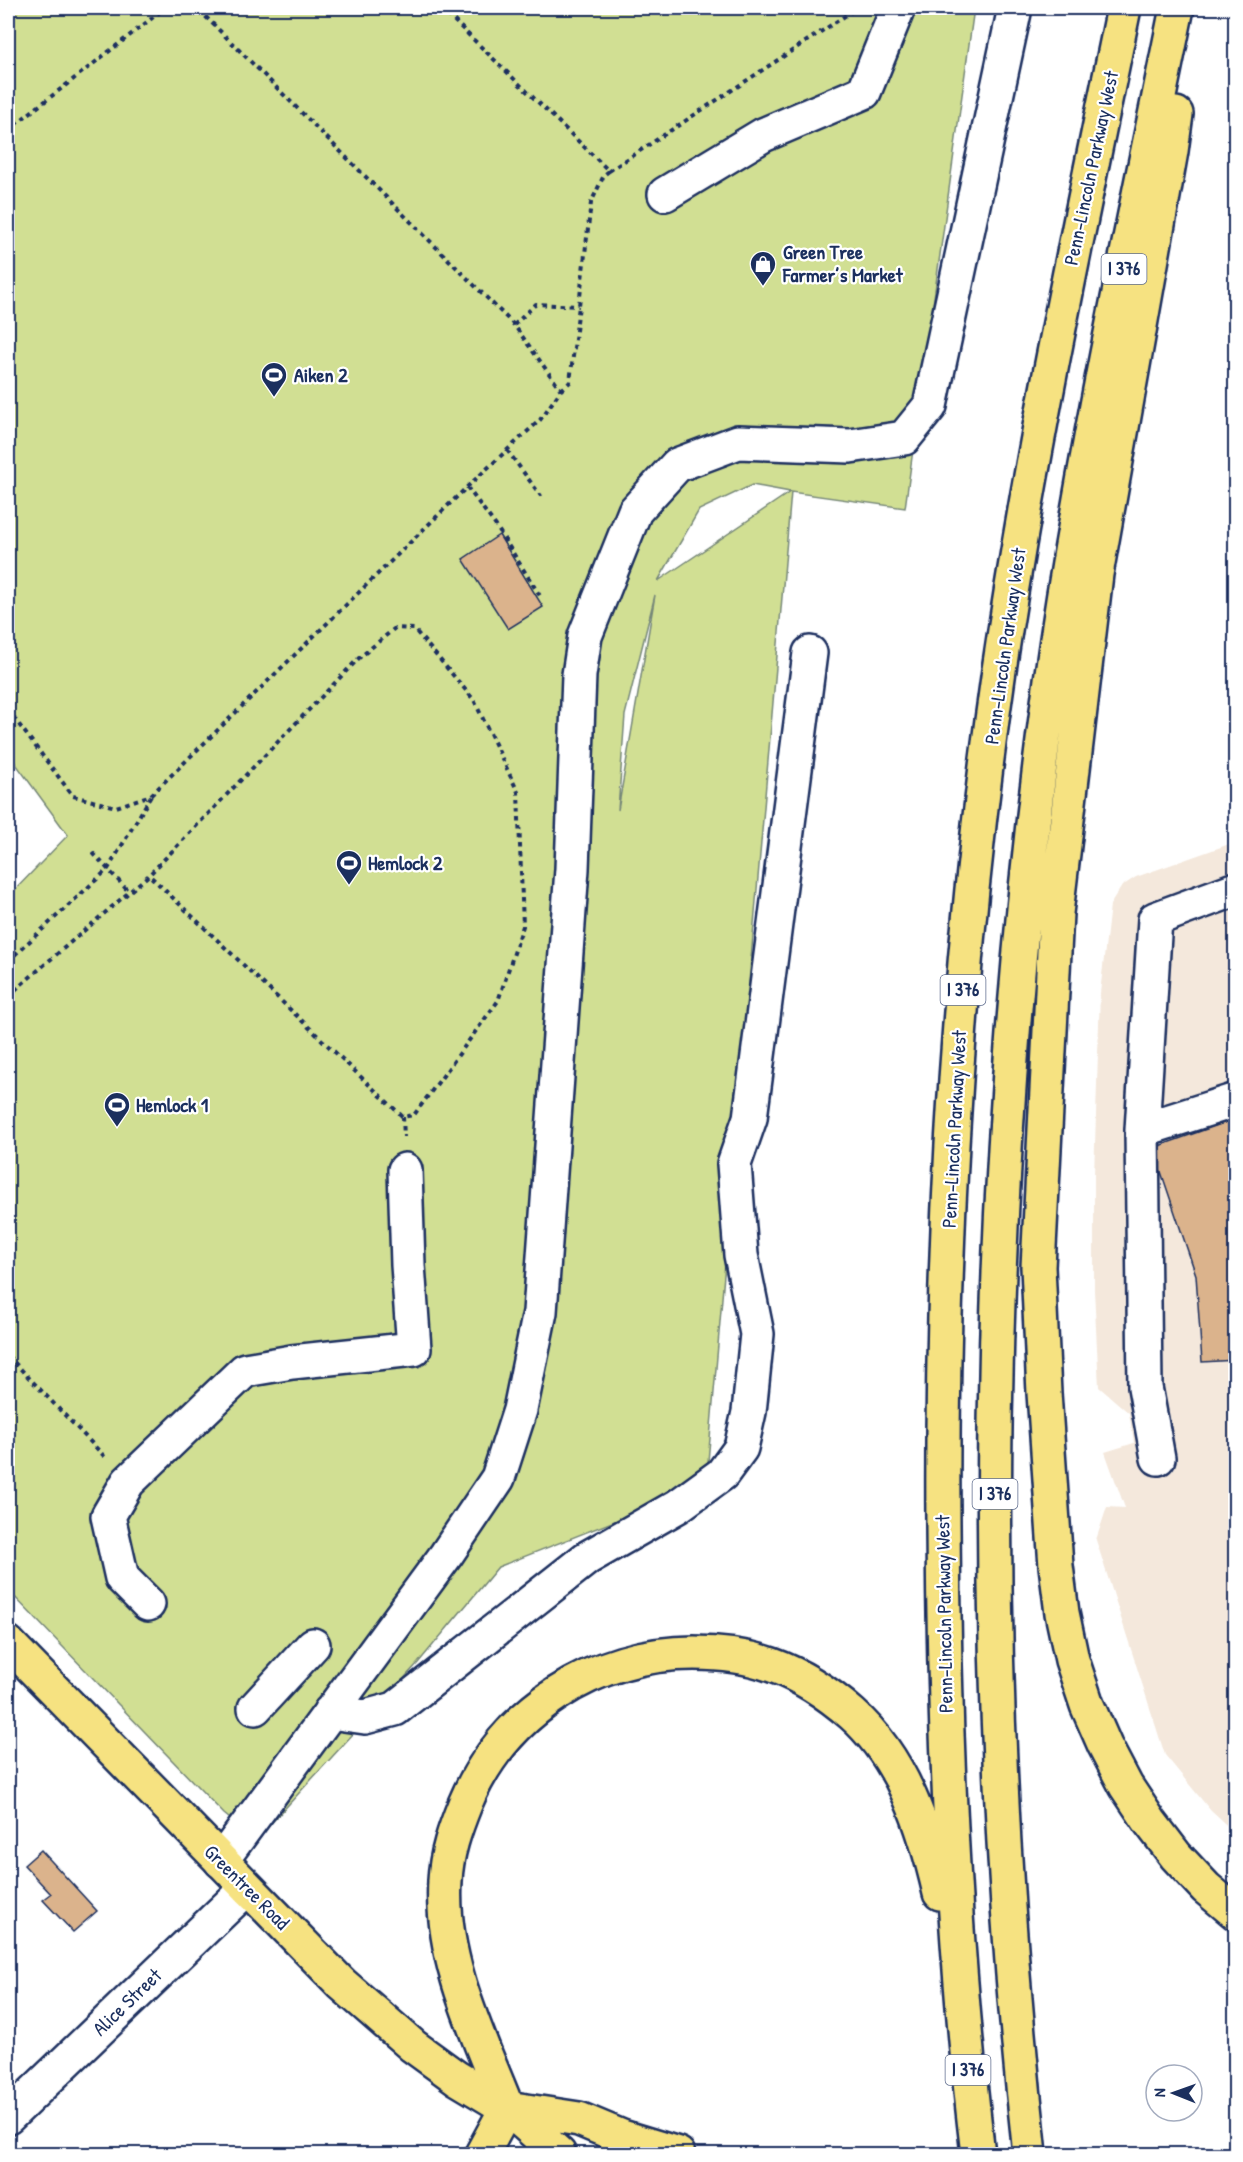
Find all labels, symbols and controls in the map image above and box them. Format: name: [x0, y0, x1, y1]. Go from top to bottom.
street label: Penn-Lincoln Parkway West: [1057, 67, 1125, 268]
place label: Green Tree Farmer’s Market: [782, 238, 904, 288]
shop icon: Green Tree Farmer’s Market: [748, 249, 778, 287]
road number: I 376: [1102, 254, 1146, 284]
sports icon: Aiken 2: [259, 360, 289, 398]
place label: Aiken 2: [294, 361, 348, 388]
street label: Penn-Lincoln Parkway West: [977, 545, 1032, 746]
sports icon: Hemlock 2: [334, 848, 364, 886]
place label: Hemlock 2: [368, 849, 443, 876]
road number: I 376: [940, 975, 986, 1005]
street label: Penn-Lincoln Parkway West: [935, 1028, 972, 1229]
sports icon: Hemlock 1: [102, 1090, 132, 1128]
place label: Hemlock 1: [136, 1091, 208, 1118]
road number: I 376: [972, 1479, 1018, 1509]
street label: Penn-Lincoln Parkway West: [928, 1514, 959, 1713]
street label: Greentree Road: [199, 1838, 296, 1935]
street label: Alice Street: [86, 1961, 168, 2041]
road number: I 376: [946, 2055, 990, 2085]
north arrow: [1144, 2063, 1204, 2123]
text: N: [1148, 2088, 1170, 2097]

